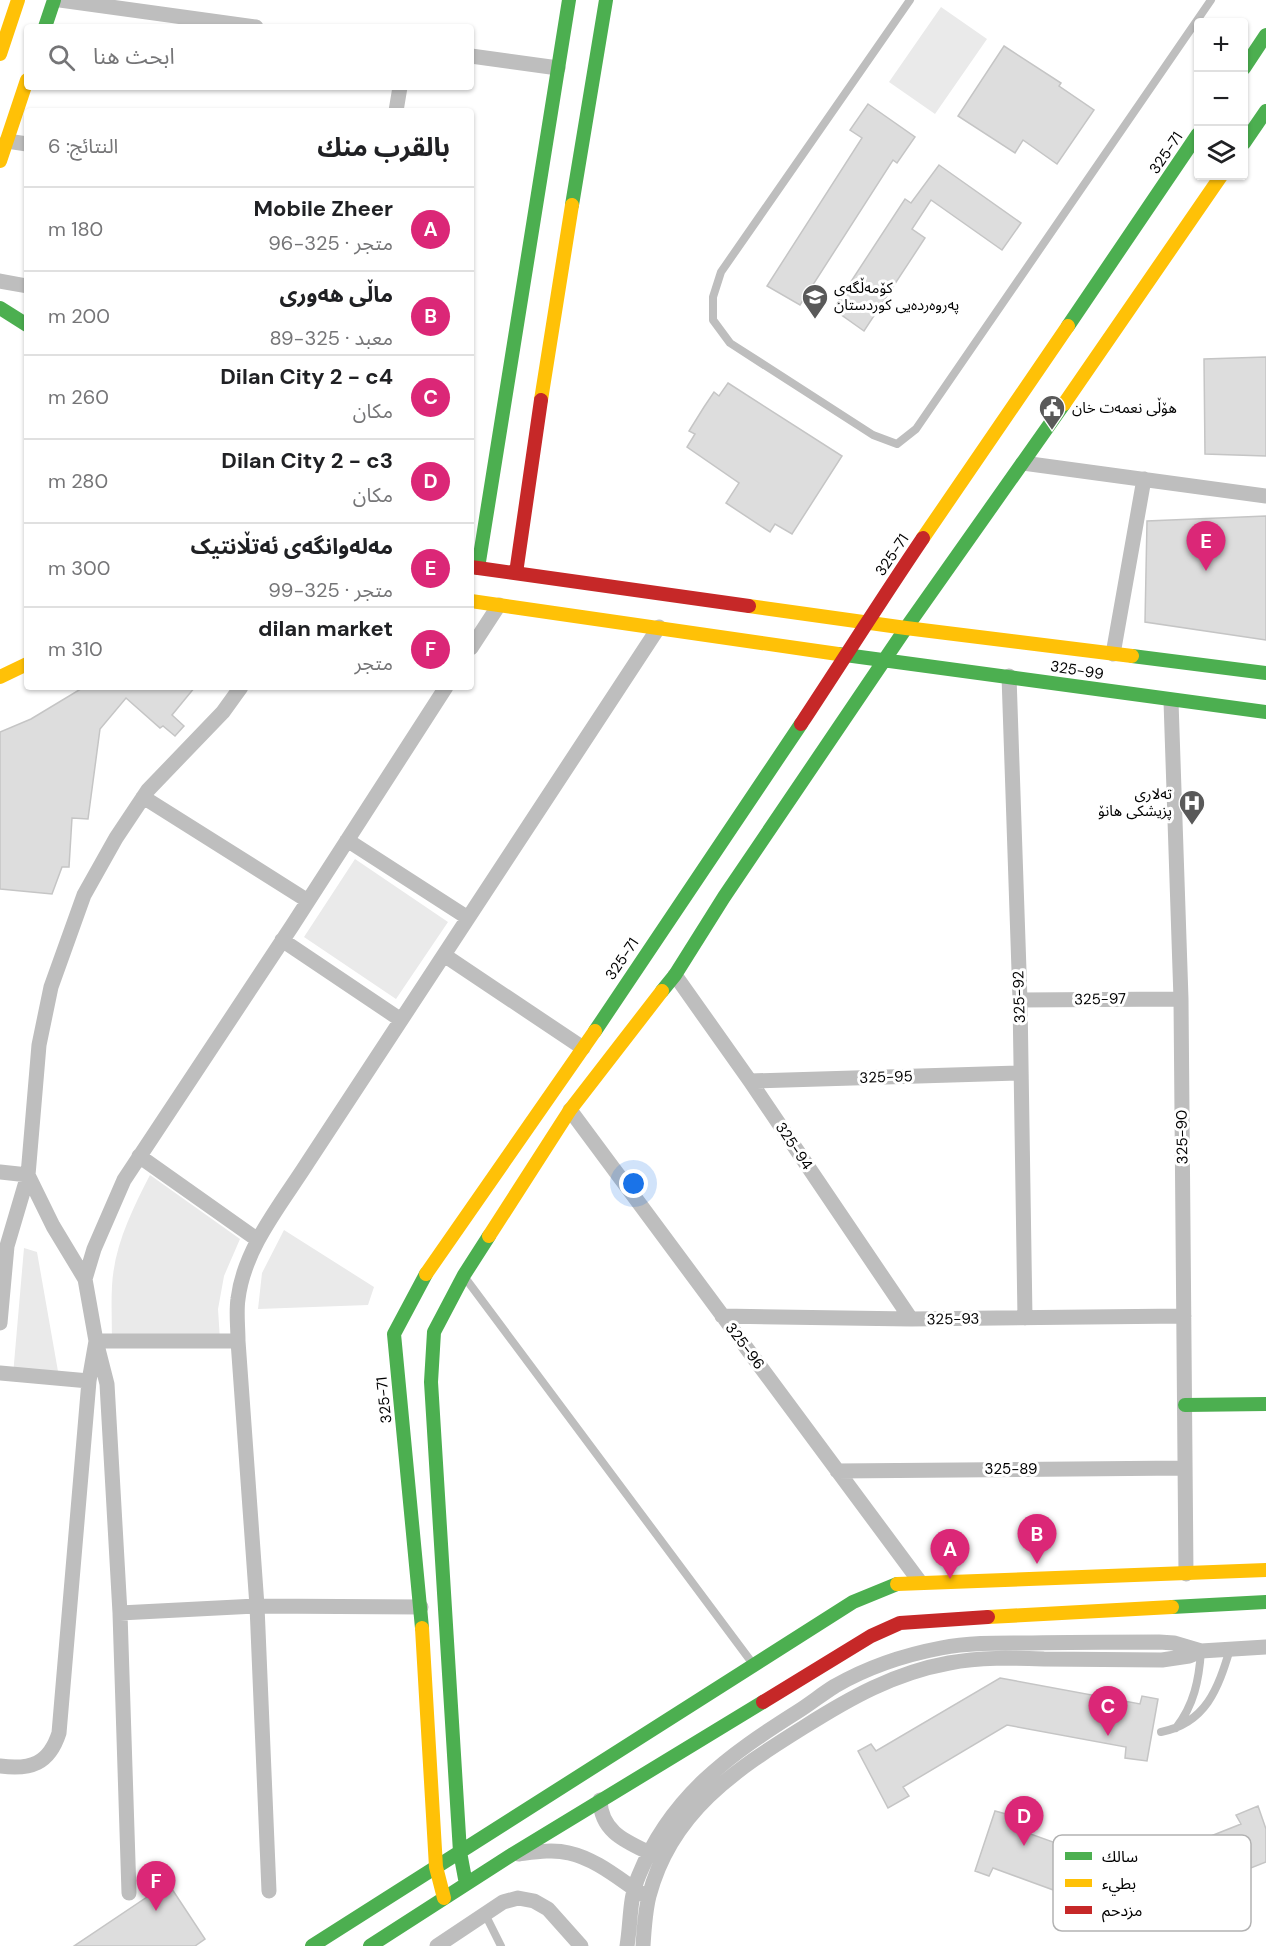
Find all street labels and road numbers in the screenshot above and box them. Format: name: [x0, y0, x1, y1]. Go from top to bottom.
street label: 325-71: [1145, 128, 1187, 178]
street label: 325-71: [871, 530, 913, 580]
street label: 325-99: [1049, 656, 1105, 684]
street label: 325-71: [601, 934, 643, 984]
street label: 325-92: [1008, 970, 1030, 1024]
street label: 325-97: [1074, 989, 1126, 1009]
street label: 325-95: [859, 1066, 913, 1088]
street label: 325-90: [1172, 1110, 1192, 1164]
street label: 325-94: [771, 1118, 817, 1174]
street label: 325-93: [926, 1309, 980, 1329]
street label: 325-96: [721, 1319, 769, 1373]
street label: 325-71: [372, 1376, 396, 1424]
street label: 325-89: [985, 1459, 1037, 1479]

